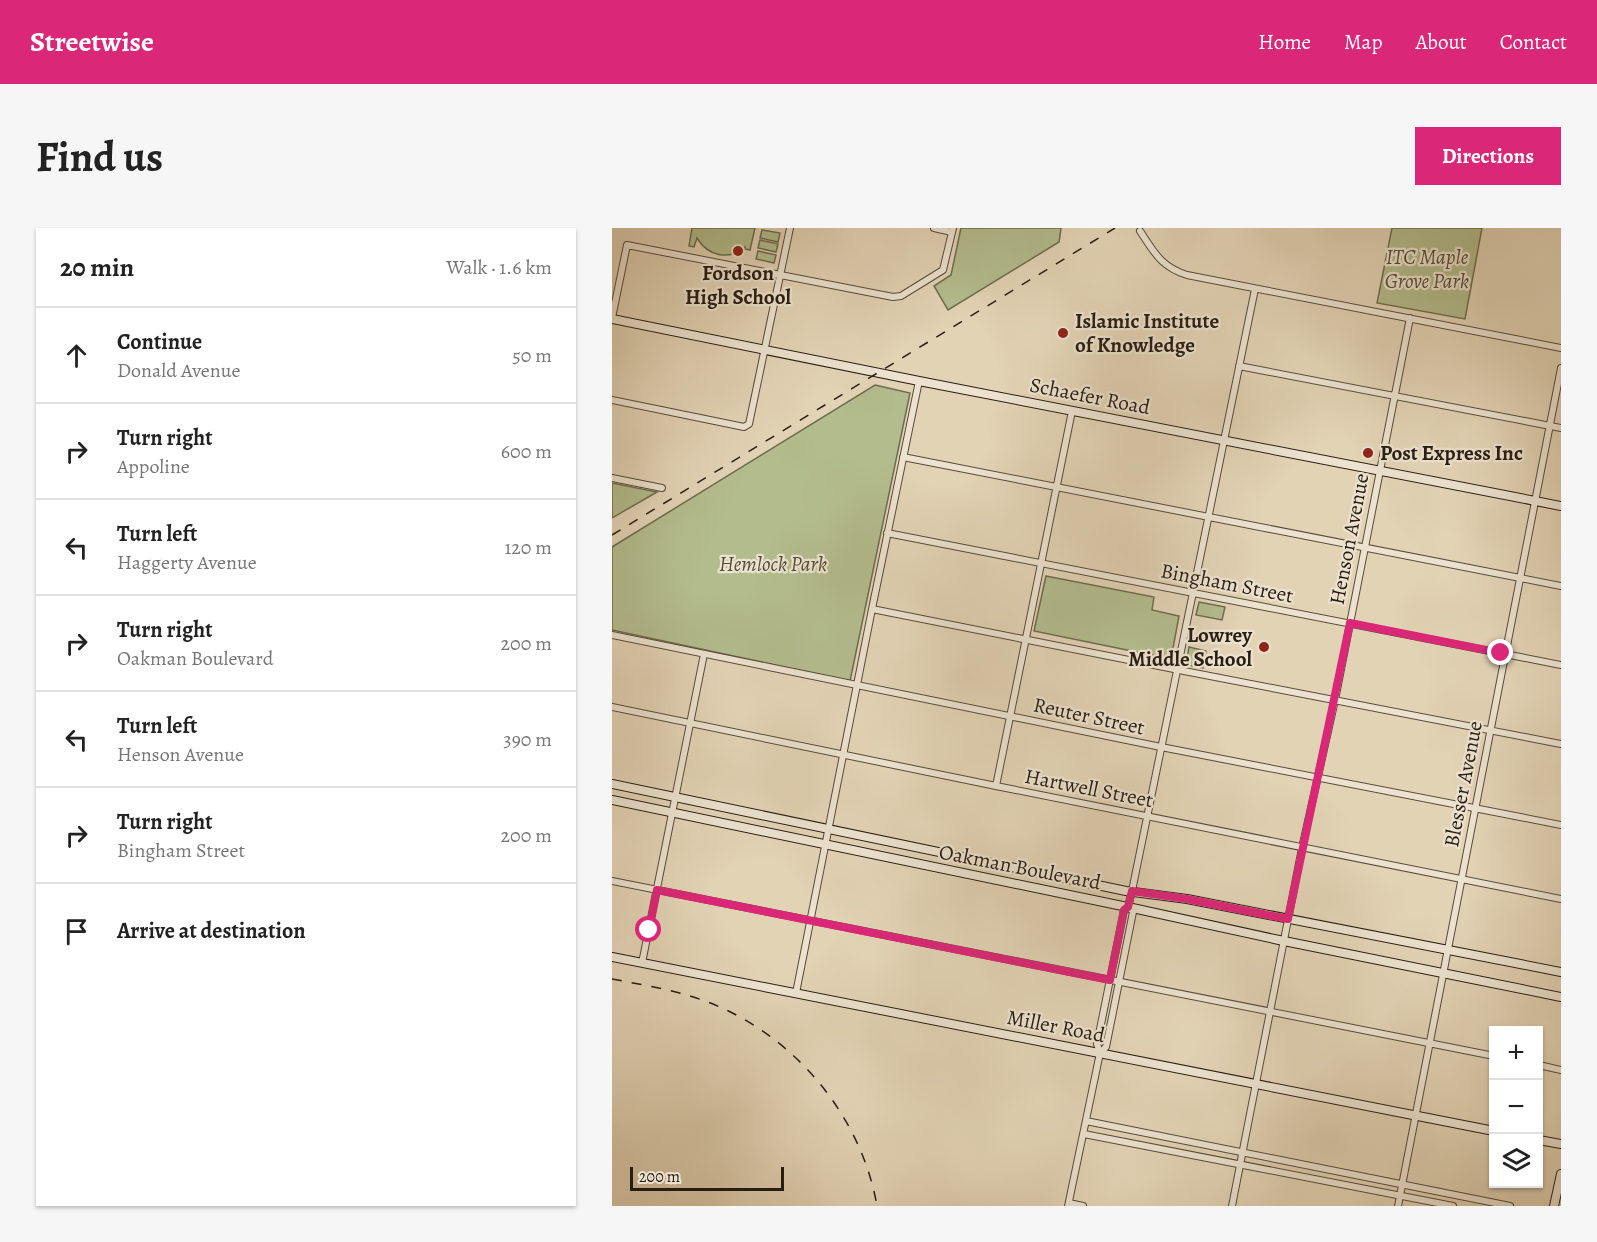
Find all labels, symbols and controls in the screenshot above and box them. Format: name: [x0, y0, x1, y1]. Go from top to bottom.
text: Streetwise: [30, 23, 154, 61]
text: Home: [1258, 28, 1311, 56]
text: Map: [1344, 28, 1382, 56]
text: About: [1415, 28, 1467, 56]
text: Contact: [1500, 28, 1567, 56]
button: Directions: [1415, 127, 1561, 185]
text: Find us: [36, 128, 163, 185]
park label: ITC Maple Grove Park: [1385, 243, 1469, 295]
marker: Fordson High School: [731, 244, 745, 258]
text: 20 min: [60, 250, 134, 285]
text: Walk · 1.6 km: [446, 254, 552, 281]
place label: Fordson High School: [685, 259, 791, 311]
place label: Islamic Institute of Knowledge: [1075, 307, 1220, 359]
marker: Islamic Institute of Knowledge: [1056, 326, 1070, 340]
text: Continue: [117, 327, 202, 357]
icon: ahead: [60, 339, 93, 372]
text: 50 m: [512, 342, 552, 369]
text: Donald Avenue: [117, 357, 240, 384]
street label: Schaefer Road: [1027, 371, 1153, 422]
text: Turn right: [117, 423, 213, 453]
icon: right: [60, 435, 93, 468]
text: 600 m: [501, 438, 552, 465]
place label: Post Express Inc: [1380, 439, 1523, 467]
marker: Post Express Inc: [1361, 446, 1375, 460]
text: Appoline: [117, 453, 190, 480]
street label: Henson Avenue: [1323, 471, 1375, 607]
text: Turn left: [117, 519, 197, 549]
icon: left: [60, 531, 93, 564]
text: 120 m: [504, 534, 552, 561]
text: Haggerty Avenue: [117, 549, 257, 576]
park label: Hemlock Park: [719, 550, 827, 578]
street label: Bingham Street: [1158, 556, 1296, 610]
text: Turn right: [117, 615, 213, 645]
place label: Lowrey Middle School: [1128, 621, 1253, 673]
icon: right: [60, 627, 93, 660]
text: 200 m: [501, 630, 552, 657]
route end: [1487, 639, 1513, 665]
marker: Lowrey Middle School: [1257, 640, 1271, 654]
text: Oakman Boulevard: [117, 645, 273, 672]
street label: Reuter Street: [1031, 691, 1147, 741]
text: Turn left: [117, 711, 197, 741]
street label: Blesser Avenue: [1437, 718, 1489, 850]
icon: left: [60, 723, 93, 756]
text: 390 m: [503, 726, 552, 753]
text: Henson Avenue: [117, 741, 244, 768]
street label: Hartwell Street: [1022, 762, 1156, 814]
text: Turn right: [117, 807, 213, 837]
icon: right: [60, 819, 93, 852]
text: 200 m: [501, 822, 552, 849]
text: Bingham Street: [117, 837, 245, 864]
street label: Oakman Boulevard: [937, 838, 1104, 897]
icon: arrive: [60, 915, 93, 948]
text: Arrive at destination: [117, 916, 306, 946]
route start: [635, 916, 661, 942]
street label: Miller Road: [1005, 1003, 1108, 1049]
map controls: [1489, 1026, 1543, 1188]
button: +: [1489, 1026, 1543, 1080]
button: −: [1489, 1080, 1543, 1134]
button: layers: [1489, 1134, 1543, 1188]
scale bar: [630, 1164, 784, 1192]
text: 200 m: [639, 1166, 680, 1188]

